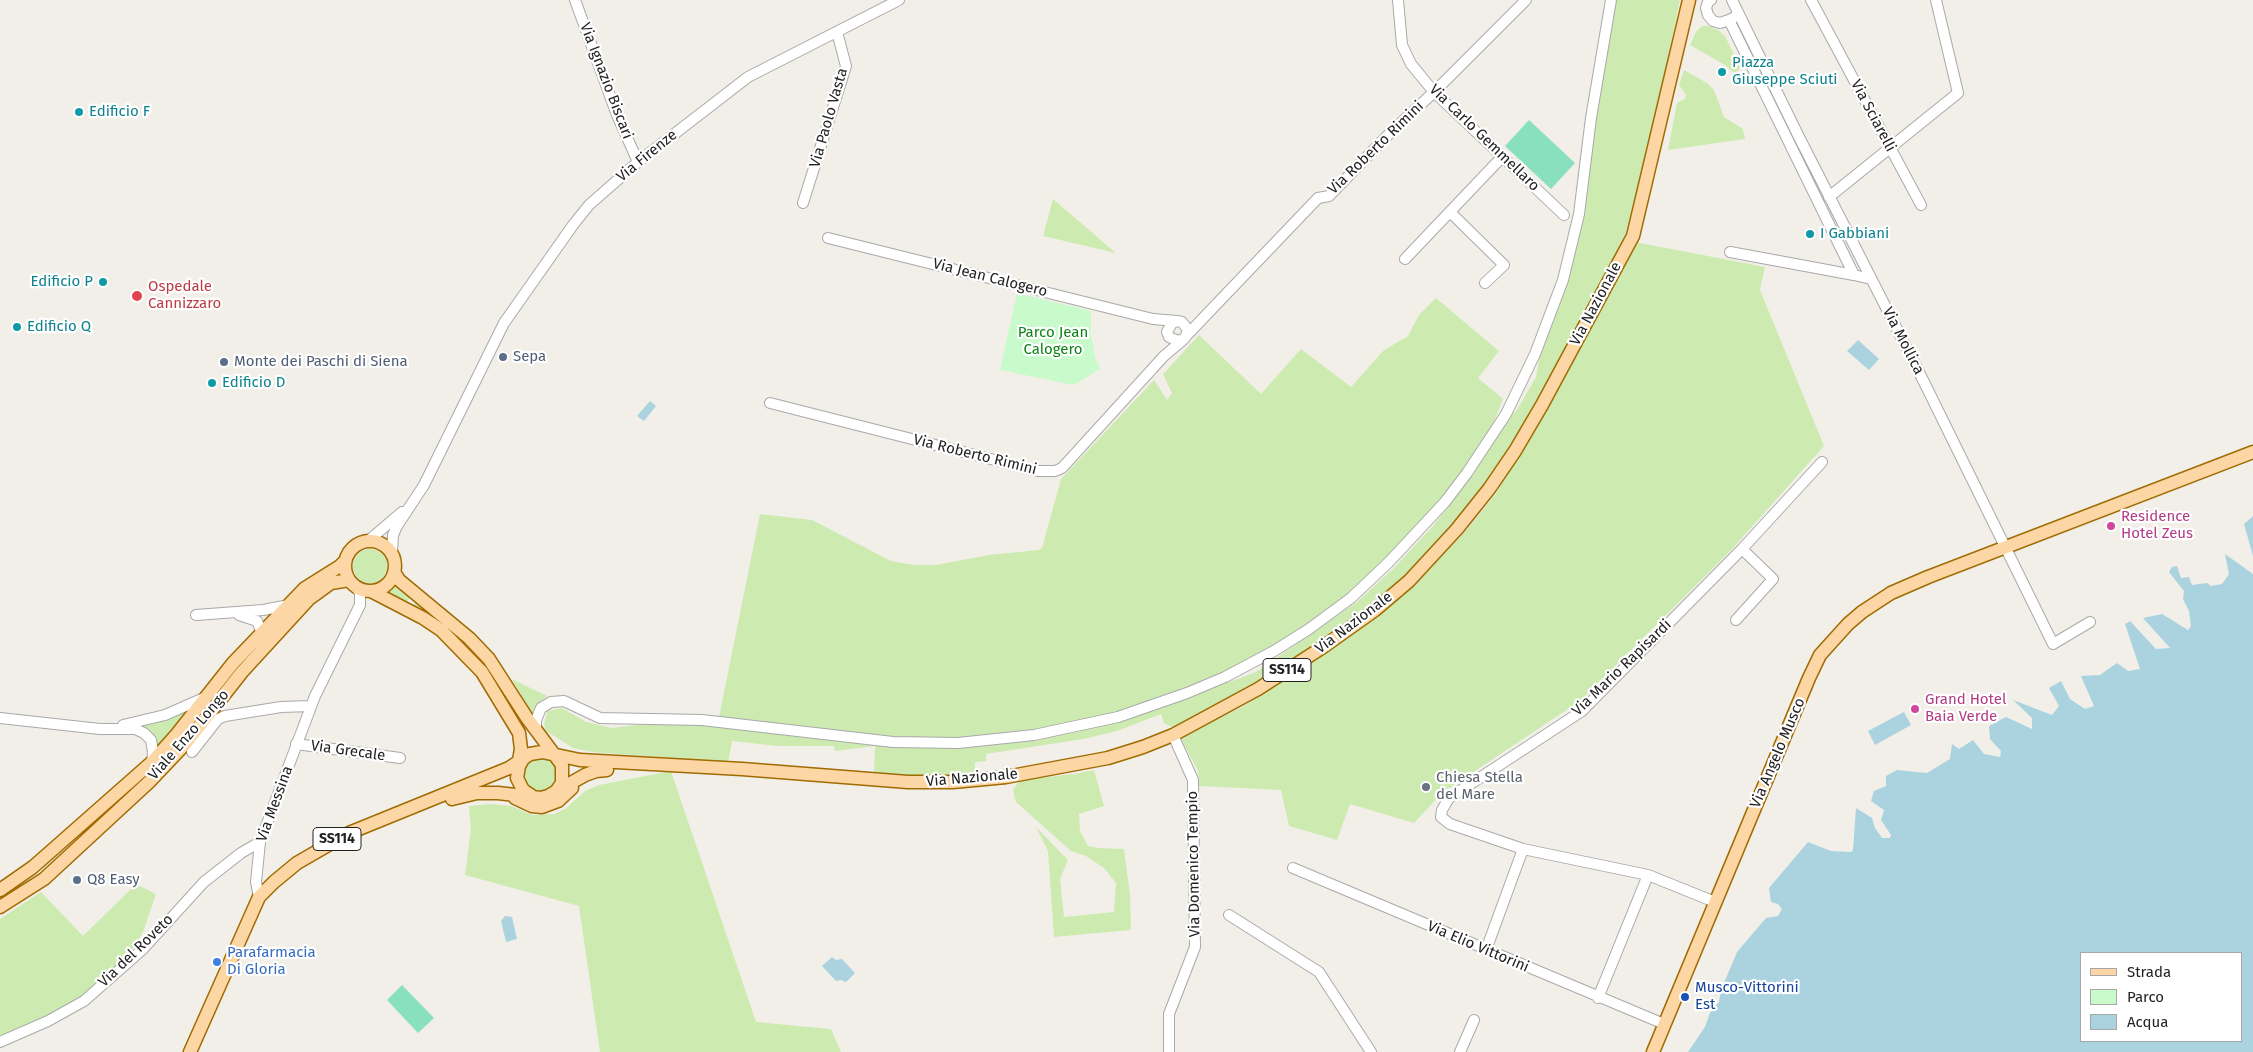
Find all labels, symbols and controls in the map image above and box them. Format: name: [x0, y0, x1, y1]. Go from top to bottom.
street label: Via Ignazio Biscari: [576, 20, 636, 142]
place label: Piazza Giuseppe Sciuti: [1732, 54, 1838, 89]
street label: Via Paolo Vasta: [806, 66, 852, 170]
marker: Piazza Giuseppe Sciuti: [1716, 66, 1728, 78]
street label: Via Sciarelli: [1847, 77, 1899, 155]
street label: Via Carlo Gemmellaro: [1425, 81, 1543, 195]
street label: Via Roberto Rimini: [1324, 98, 1428, 198]
place label: Edificio F: [89, 103, 150, 121]
marker: Edificio F: [73, 106, 85, 118]
street label: Via Firenze: [613, 126, 681, 186]
place label: I Gabbiani: [1820, 225, 1889, 243]
marker: I Gabbiani: [1804, 228, 1816, 240]
street label: Via Jean Calogero: [931, 255, 1049, 301]
street label: Via Nazionale: [1566, 259, 1626, 349]
place label: Edificio P: [31, 273, 93, 291]
marker: Edificio P: [97, 276, 109, 288]
place label: Ospedale Cannizzaro: [148, 278, 221, 313]
marker: Ospedale Cannizzaro: [130, 289, 144, 303]
street label: Via Mollica: [1878, 304, 1928, 378]
place label: Edificio Q: [27, 318, 91, 336]
marker: Edificio Q: [11, 321, 23, 333]
park label: Parco Jean Calogero: [1018, 324, 1088, 359]
place label: Sepa: [513, 348, 546, 366]
marker: Sepa: [497, 351, 509, 363]
place label: Monte dei Paschi di Siena: [234, 353, 408, 371]
marker: Monte dei Paschi di Siena: [218, 356, 230, 368]
place label: Edificio D: [222, 374, 285, 392]
marker: Edificio D: [206, 377, 218, 389]
street label: Via Roberto Rimini: [911, 431, 1039, 479]
place label: Residence Hotel Zeus: [2121, 508, 2193, 543]
marker: Residence Hotel Zeus: [2105, 520, 2117, 532]
street label: Via Nazionale: [1312, 588, 1396, 658]
street label: Via Mario Rapisardi: [1569, 616, 1675, 720]
road number: SS114: [1263, 658, 1311, 682]
street label: Viale Enzo Longo: [145, 686, 233, 784]
place label: Grand Hotel Baia Verde: [1925, 691, 2006, 726]
street label: Via Angelo Musco: [1747, 695, 1809, 811]
marker: Grand Hotel Baia Verde: [1909, 703, 1921, 715]
street label: Via Grecale: [310, 737, 386, 765]
street label: Via Messina: [253, 764, 297, 844]
street label: Via Nazionale: [925, 765, 1019, 791]
place label: Chiesa Stella del Mare: [1436, 769, 1523, 804]
marker: Chiesa Stella del Mare: [1420, 781, 1432, 793]
street label: Via Domenico Tempio: [1184, 791, 1204, 937]
road number: SS114: [313, 828, 361, 851]
place label: Q8 Easy: [87, 871, 140, 889]
marker: Q8 Easy: [71, 874, 83, 886]
street label: Via del Roveto: [95, 911, 177, 991]
street label: Via Elio Vittorini: [1424, 917, 1532, 977]
place label: Parafarmacia Di Gloria: [227, 944, 316, 979]
legend: [2080, 952, 2243, 1042]
marker: Parafarmacia Di Gloria: [211, 956, 223, 968]
text: Strada: [2127, 963, 2171, 981]
place label: Musco-Vittorini Est: [1695, 979, 1799, 1014]
text: Parco: [2127, 988, 2164, 1006]
marker: Musco-Vittorini Est: [1679, 991, 1691, 1003]
text: Acqua: [2127, 1013, 2168, 1031]

